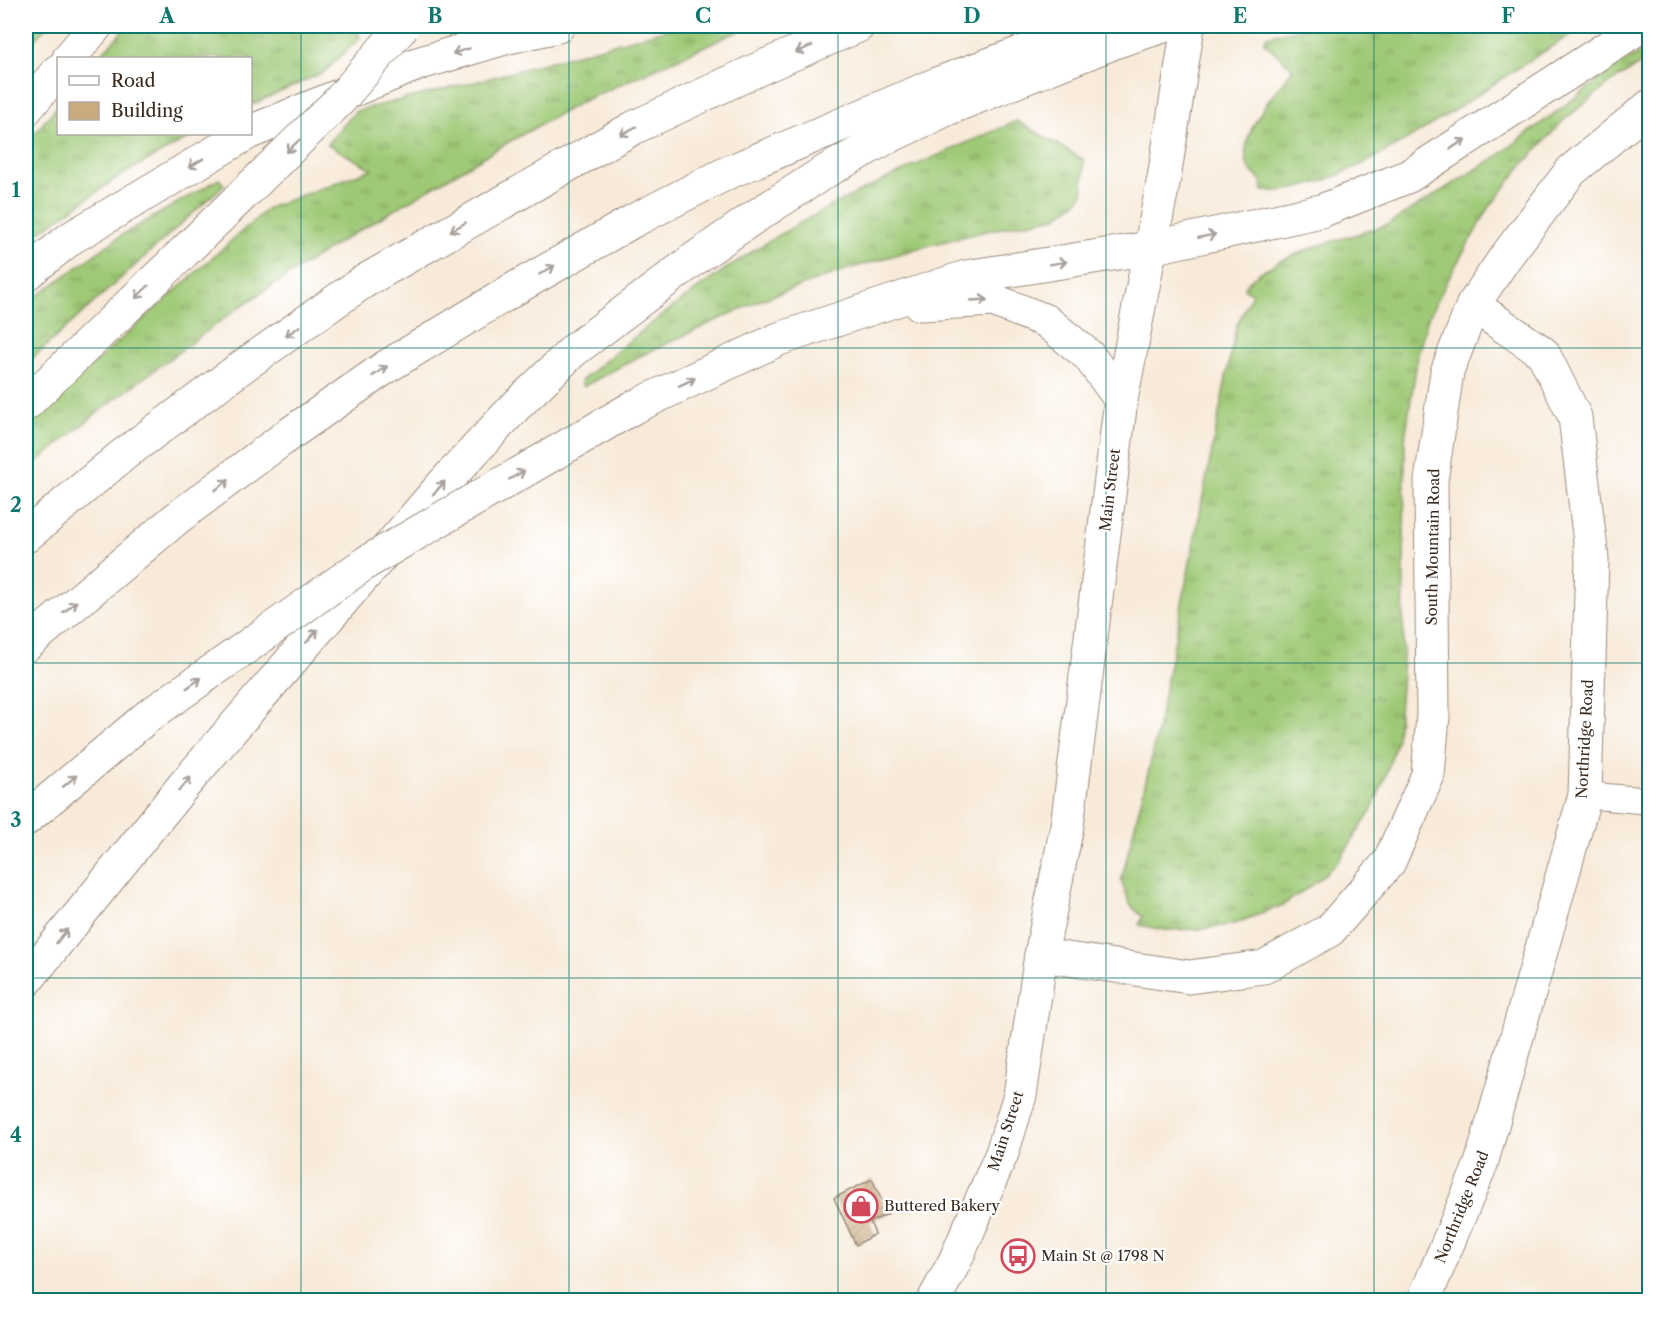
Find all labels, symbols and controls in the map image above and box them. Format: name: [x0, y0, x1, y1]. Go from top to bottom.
text: A: [158, 4, 175, 28]
text: B: [428, 4, 443, 28]
text: C: [695, 4, 711, 28]
text: D: [963, 4, 981, 28]
text: E: [1233, 4, 1247, 28]
text: F: [1501, 4, 1515, 28]
one-way arrow: [796, 44, 814, 55]
one-way arrow: [452, 46, 471, 57]
legend: [57, 57, 252, 135]
text: Road: [111, 70, 156, 92]
text: Building: [111, 100, 183, 122]
one-way arrow: [620, 125, 637, 137]
one-way arrow: [1449, 138, 1465, 150]
one-way arrow: [285, 139, 300, 153]
one-way arrow: [188, 158, 205, 170]
text: 1: [12, 178, 21, 202]
one-way arrow: [450, 221, 467, 233]
one-way arrow: [1197, 230, 1217, 241]
one-way arrow: [1047, 257, 1067, 268]
one-way arrow: [538, 264, 555, 276]
one-way arrow: [134, 285, 149, 300]
one-way arrow: [969, 295, 989, 306]
one-way arrow: [286, 325, 302, 337]
one-way arrow: [371, 365, 388, 377]
one-way arrow: [677, 376, 695, 387]
street label: Main Street: [1095, 447, 1124, 532]
street label: South Mountain Road: [1422, 468, 1443, 626]
one-way arrow: [507, 469, 525, 480]
one-way arrow: [213, 478, 229, 491]
one-way arrow: [432, 481, 446, 496]
text: 2: [10, 493, 22, 517]
one-way arrow: [62, 600, 77, 614]
one-way arrow: [305, 629, 319, 644]
one-way arrow: [186, 677, 202, 689]
street label: Northridge Road: [1572, 679, 1597, 799]
one-way arrow: [62, 774, 77, 788]
one-way arrow: [179, 776, 192, 792]
text: 3: [10, 808, 22, 832]
one-way arrow: [56, 928, 69, 944]
street label: Main Street: [984, 1088, 1028, 1173]
text: 4: [10, 1123, 22, 1147]
street label: Northridge Road: [1430, 1148, 1493, 1266]
shop icon: Buttered Bakery: [843, 1188, 879, 1224]
place label: Buttered Bakery: [884, 1196, 1001, 1215]
bus stop icon: Main St @ 1798 N: [1000, 1238, 1036, 1274]
place label: Main St @ 1798 N: [1041, 1246, 1165, 1265]

